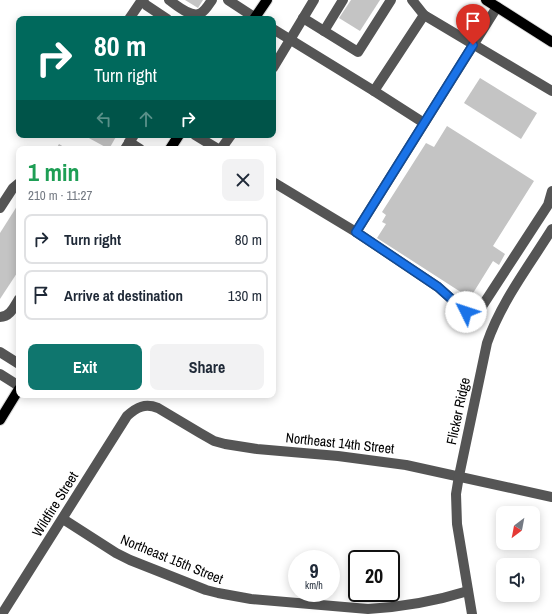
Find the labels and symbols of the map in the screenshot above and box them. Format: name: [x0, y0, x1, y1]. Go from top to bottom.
pin: [456, 4, 490, 45]
position arrow: [445, 291, 487, 333]
street label: Flicker Ridge: [442, 376, 474, 446]
street label: Northeast 14th Street: [285, 428, 395, 458]
street label: Wildfire Street: [28, 468, 82, 540]
north arrow: [496, 506, 540, 550]
street label: Northeast 15th Street: [118, 530, 226, 588]
speed limit sign: 20: [348, 550, 400, 602]

